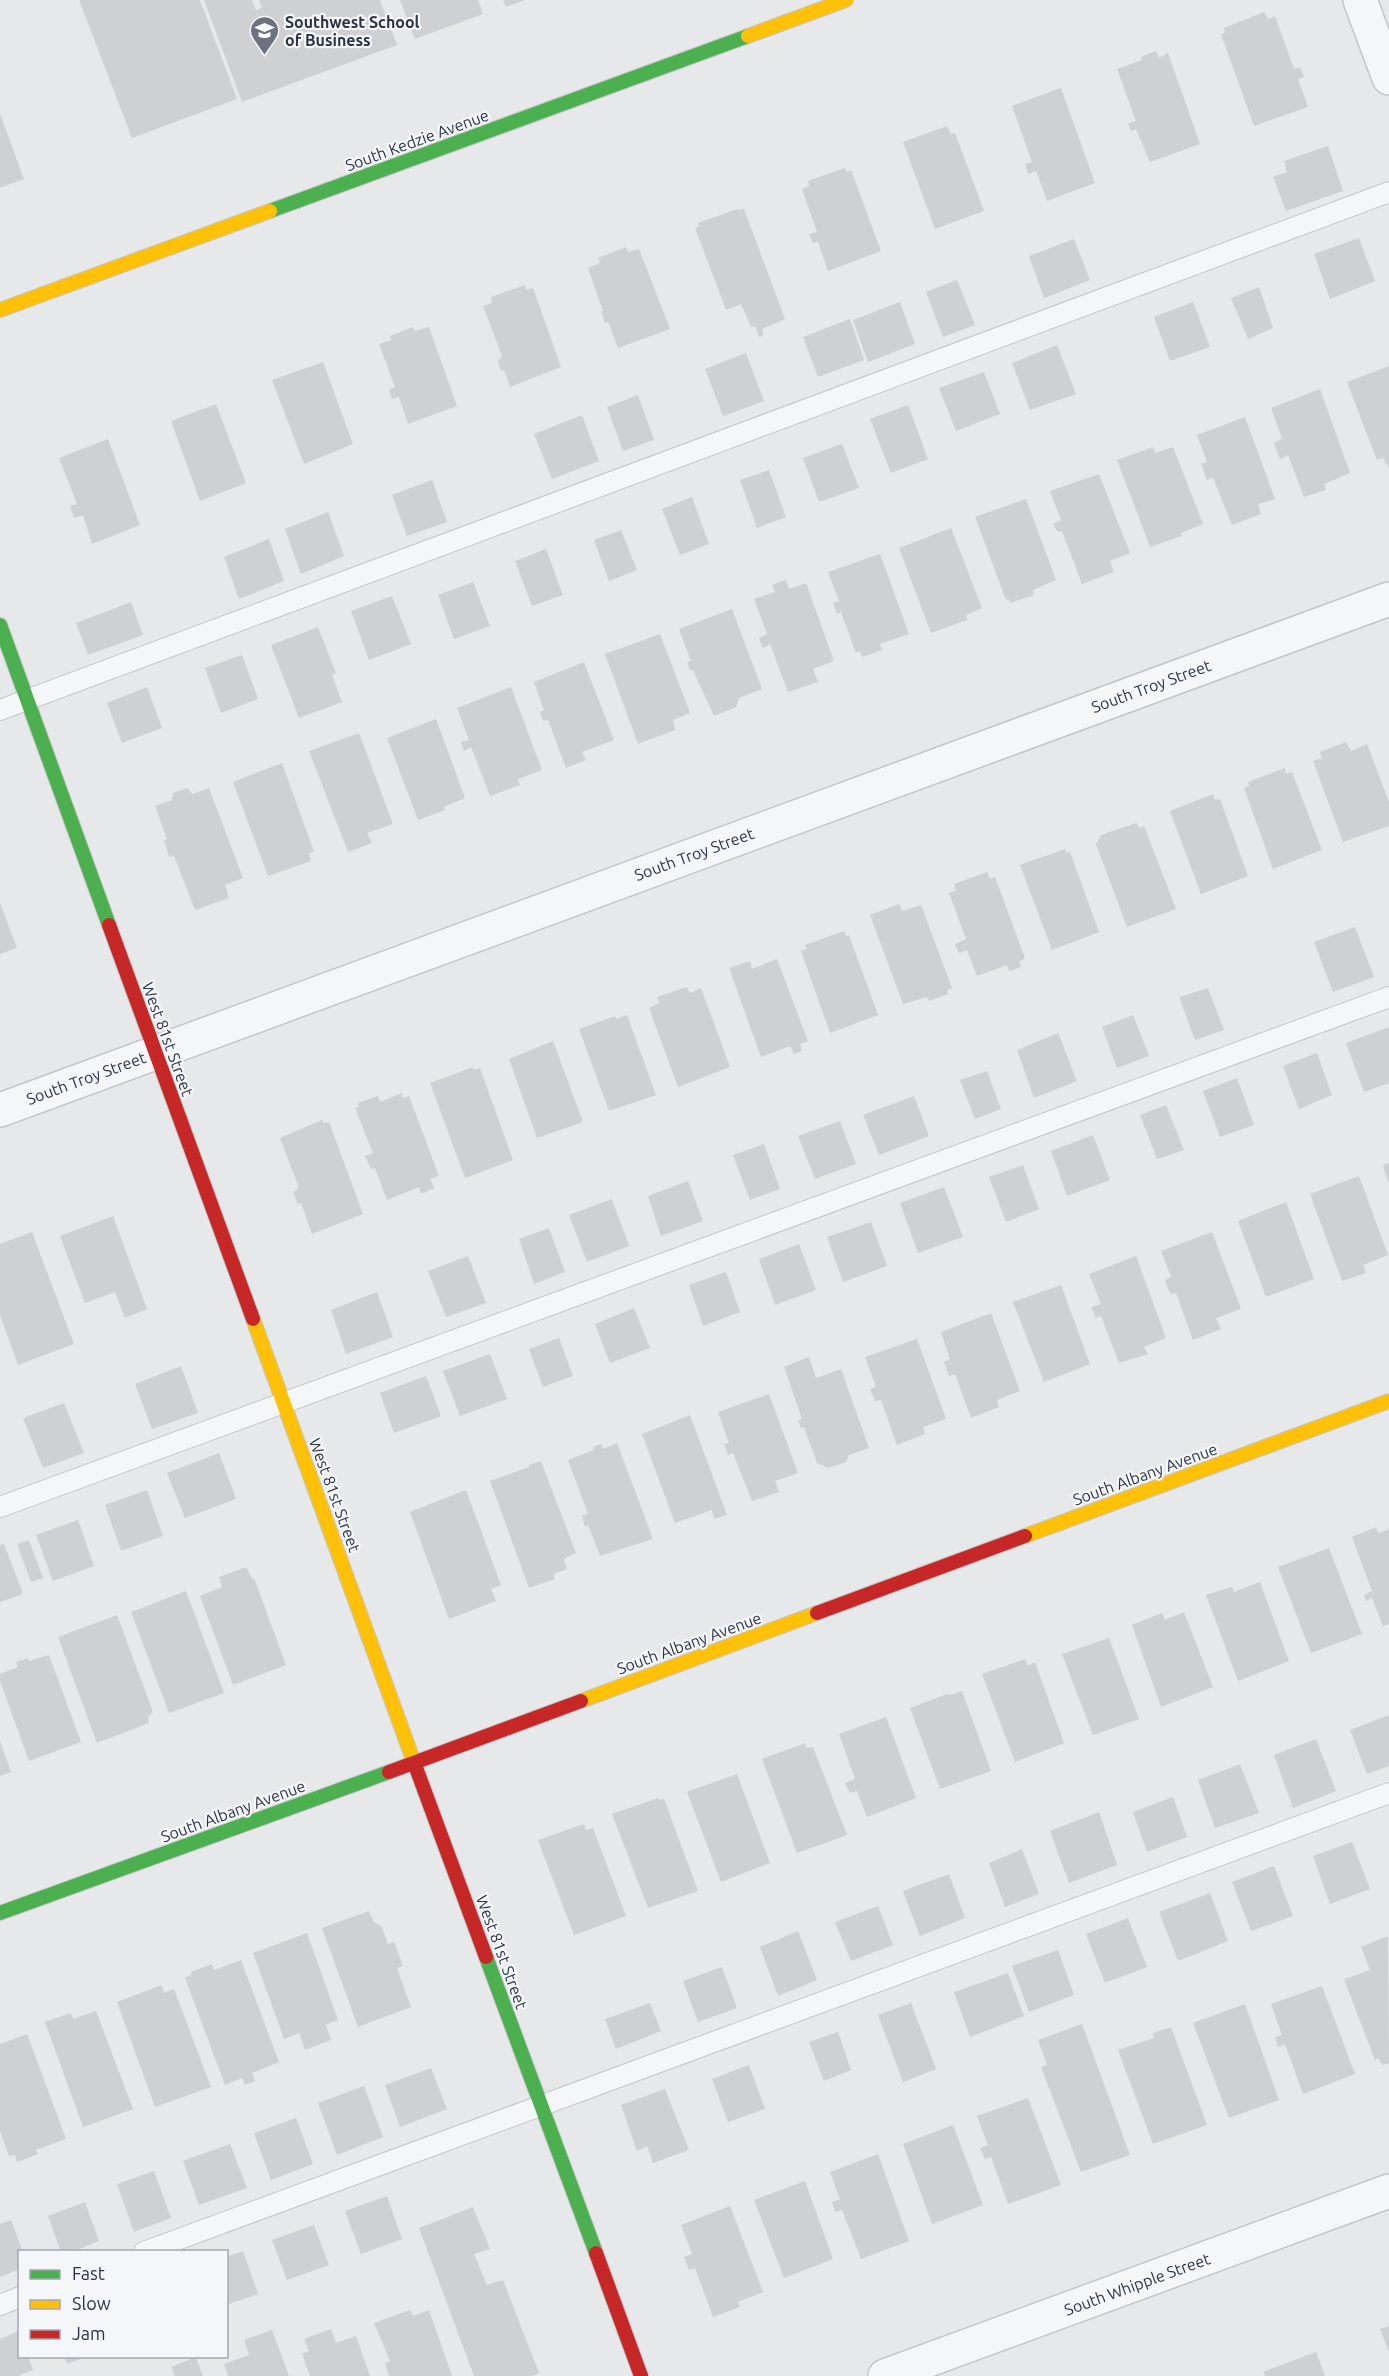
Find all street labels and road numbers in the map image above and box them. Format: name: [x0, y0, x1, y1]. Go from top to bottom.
street label: South Kedzie Avenue: [343, 106, 491, 174]
street label: South Troy Street: [1089, 656, 1214, 716]
street label: South Troy Street: [632, 824, 757, 884]
street label: West 81st Street: [139, 980, 197, 1099]
street label: South Troy Street: [24, 1048, 149, 1108]
street label: West 81st Street: [306, 1436, 364, 1555]
street label: South Albany Avenue: [1070, 1439, 1220, 1509]
street label: South Albany Avenue: [614, 1608, 764, 1678]
street label: South Albany Avenue: [158, 1776, 308, 1846]
street label: West 81st Street: [473, 1893, 531, 2012]
street label: South Whipple Street: [1062, 2249, 1213, 2319]

